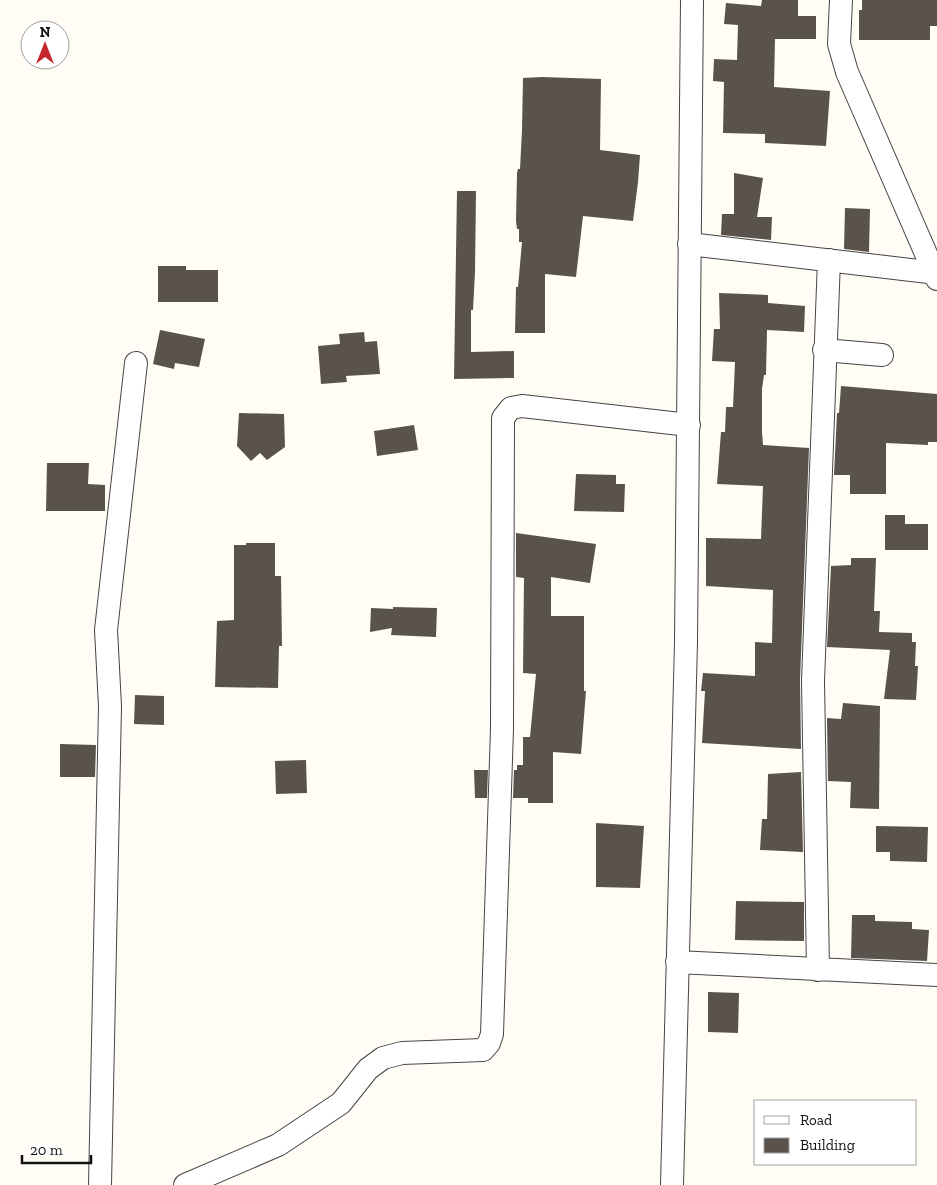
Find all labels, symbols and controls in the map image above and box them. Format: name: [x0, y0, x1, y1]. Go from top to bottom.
north arrow: [20, 20, 70, 70]
text: N: [40, 24, 51, 41]
legend: [754, 1100, 917, 1165]
text: Road: [800, 1111, 833, 1129]
scale bar: [22, 1132, 91, 1164]
text: Building: [800, 1136, 855, 1154]
text: 20 m: [30, 1141, 63, 1159]

